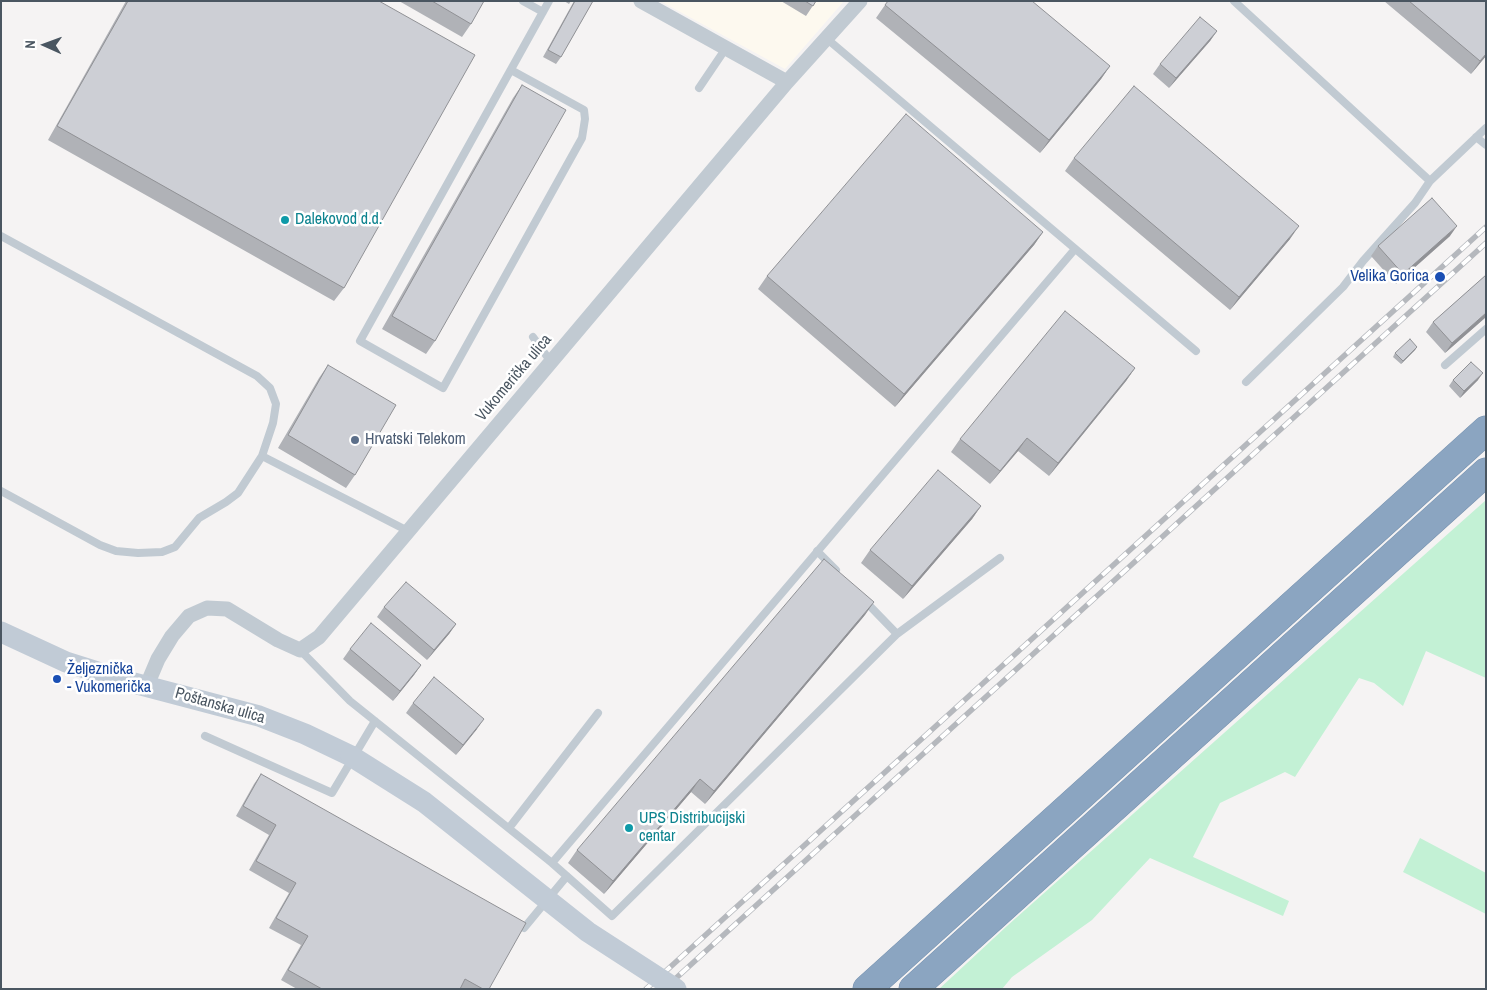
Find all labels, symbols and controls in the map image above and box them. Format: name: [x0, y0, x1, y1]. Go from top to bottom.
north arrow: [20, 20, 70, 70]
text: N: [21, 40, 39, 49]
place label: Dalekovod d.d.: [295, 210, 383, 230]
marker: Dalekovod d.d.: [279, 214, 291, 226]
place label: Velika Gorica: [1350, 267, 1429, 287]
marker: Velika Gorica: [1433, 270, 1447, 284]
street label: Vukomerička ulica: [472, 331, 556, 425]
place label: Hrvatski Telekom: [365, 430, 466, 450]
marker: Hrvatski Telekom: [349, 434, 361, 446]
place label: Željeznička - Vukomerička: [67, 660, 151, 698]
marker: Željeznička - Vukomerička: [51, 673, 63, 685]
street label: Poštanska ulica: [173, 684, 267, 728]
place label: UPS Distribucijski centar: [639, 809, 745, 847]
marker: UPS Distribucijski centar: [623, 822, 635, 834]

